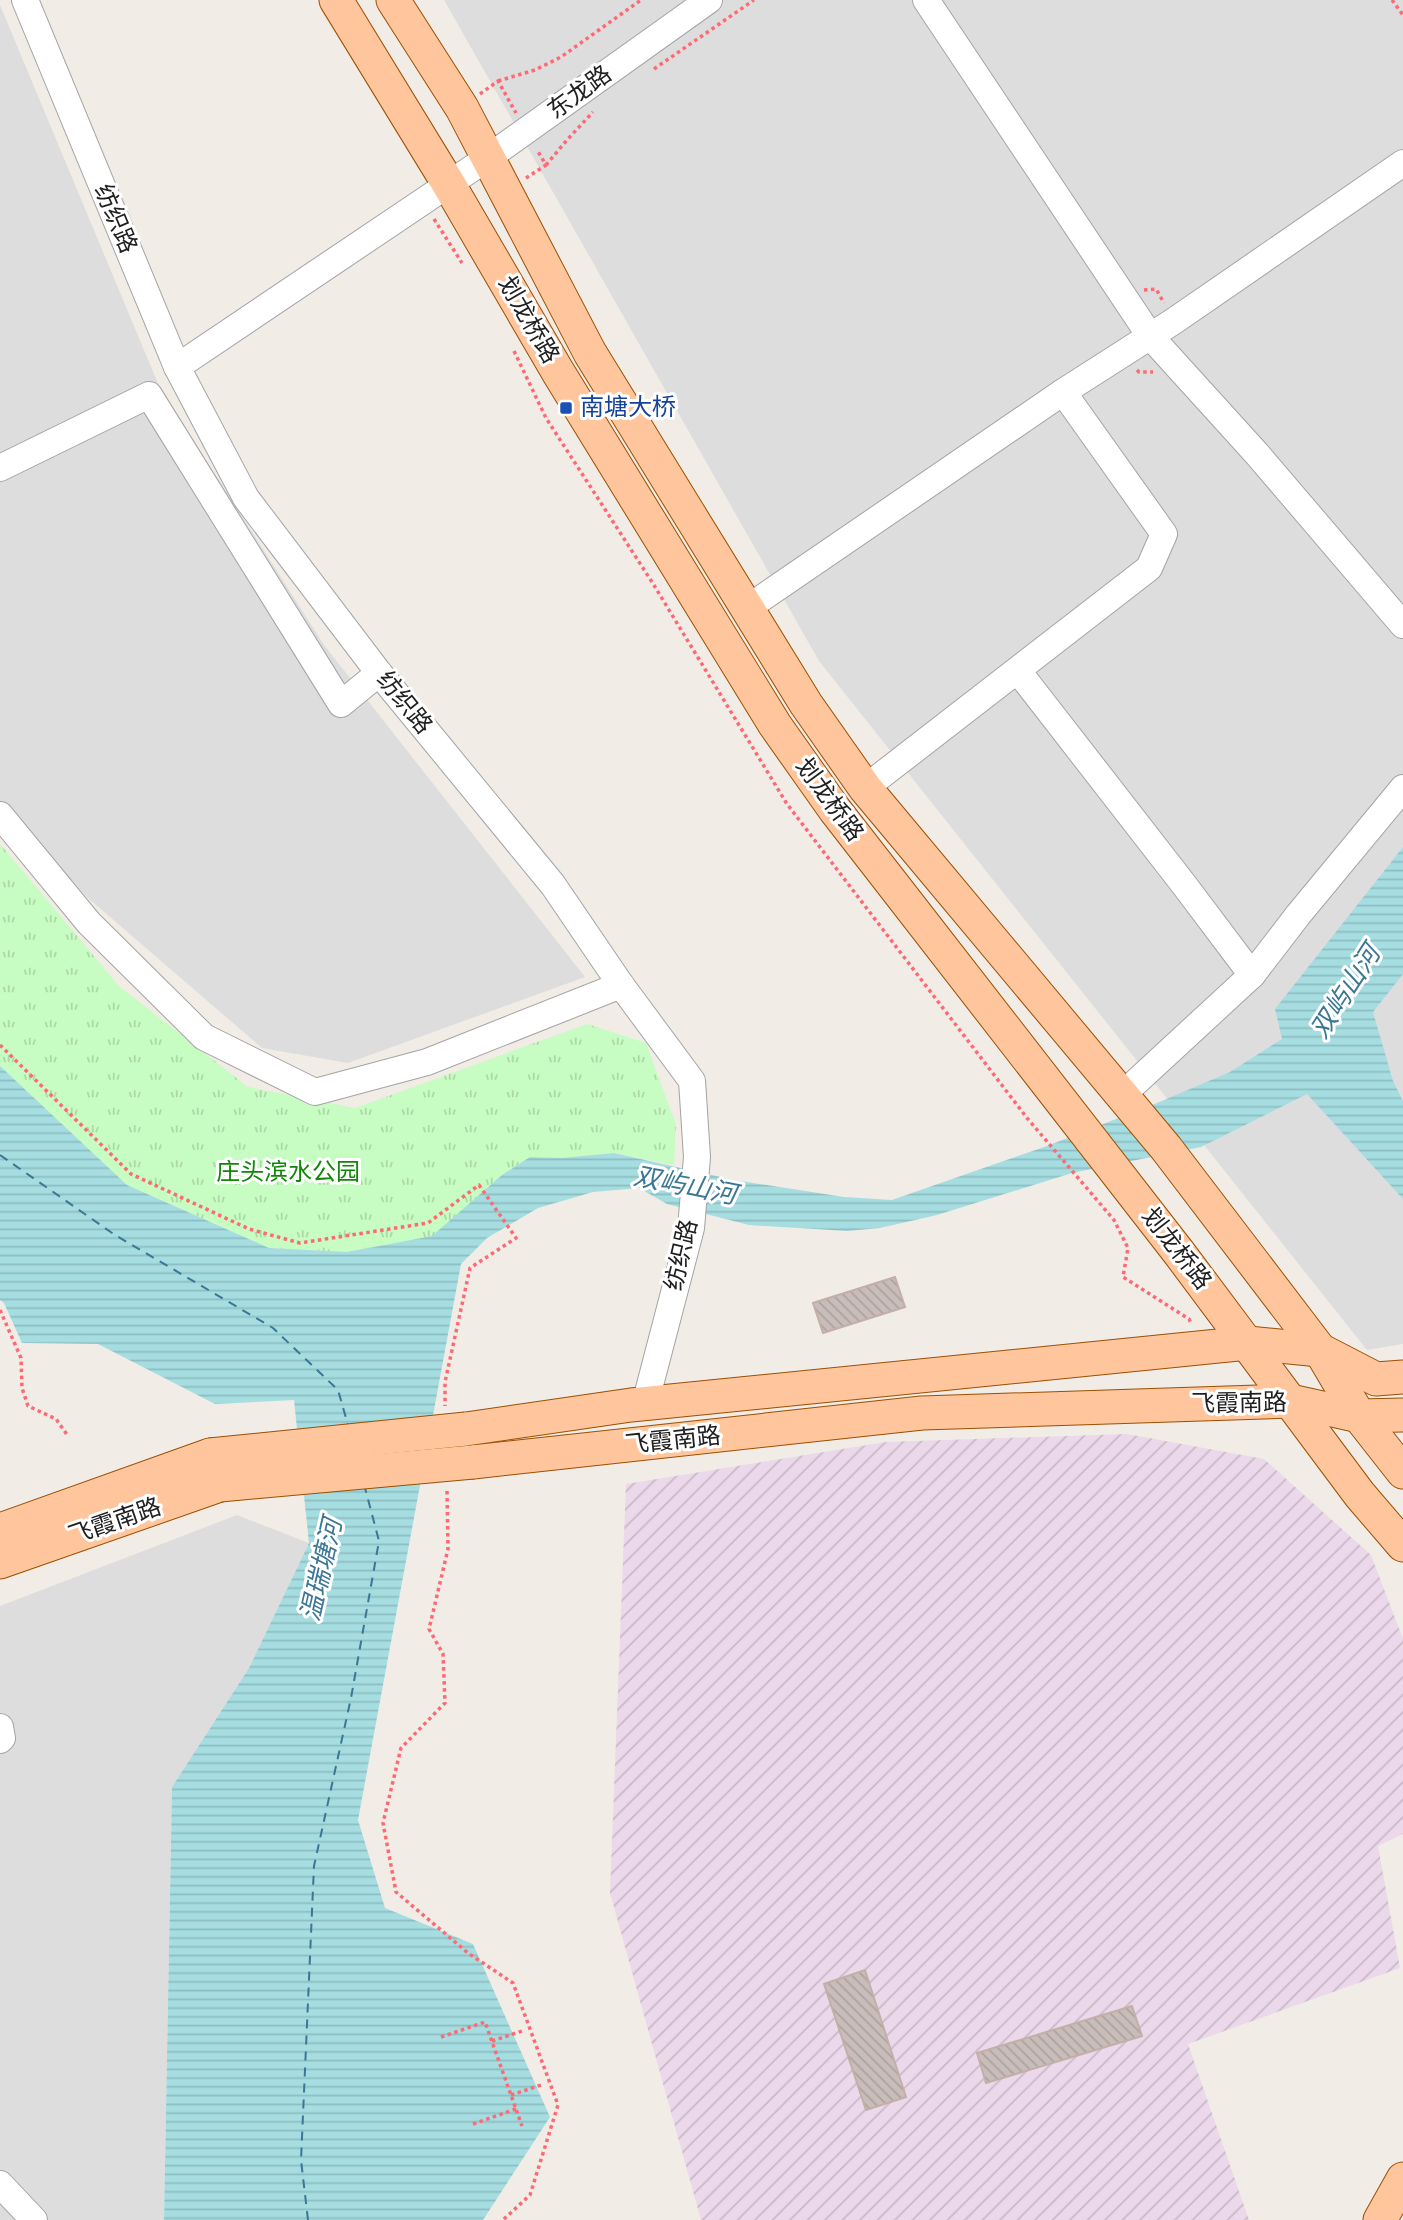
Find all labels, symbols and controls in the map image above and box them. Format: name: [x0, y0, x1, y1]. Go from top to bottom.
street label: 东龙路: [543, 61, 616, 124]
street label: 纺织路: [90, 180, 142, 257]
street label: 划龙桥路: [494, 271, 564, 368]
place label: 南塘大桥: [580, 394, 676, 420]
marker: 南塘大桥: [558, 400, 574, 416]
street label: 纺织路: [372, 666, 438, 739]
street label: 划龙桥路: [791, 753, 869, 846]
water label: 双屿山河: [1306, 937, 1388, 1043]
park label: 庄头滨水公园: [216, 1159, 360, 1185]
water label: 双屿山河: [631, 1162, 744, 1210]
street label: 划龙桥路: [1137, 1203, 1217, 1294]
street label: 纺织路: [660, 1217, 702, 1293]
street label: 飞霞南路: [1191, 1389, 1287, 1417]
street label: 飞霞南路: [624, 1422, 722, 1458]
street label: 飞霞南路: [65, 1493, 164, 1549]
water label: 温瑞塘河: [296, 1511, 347, 1624]

